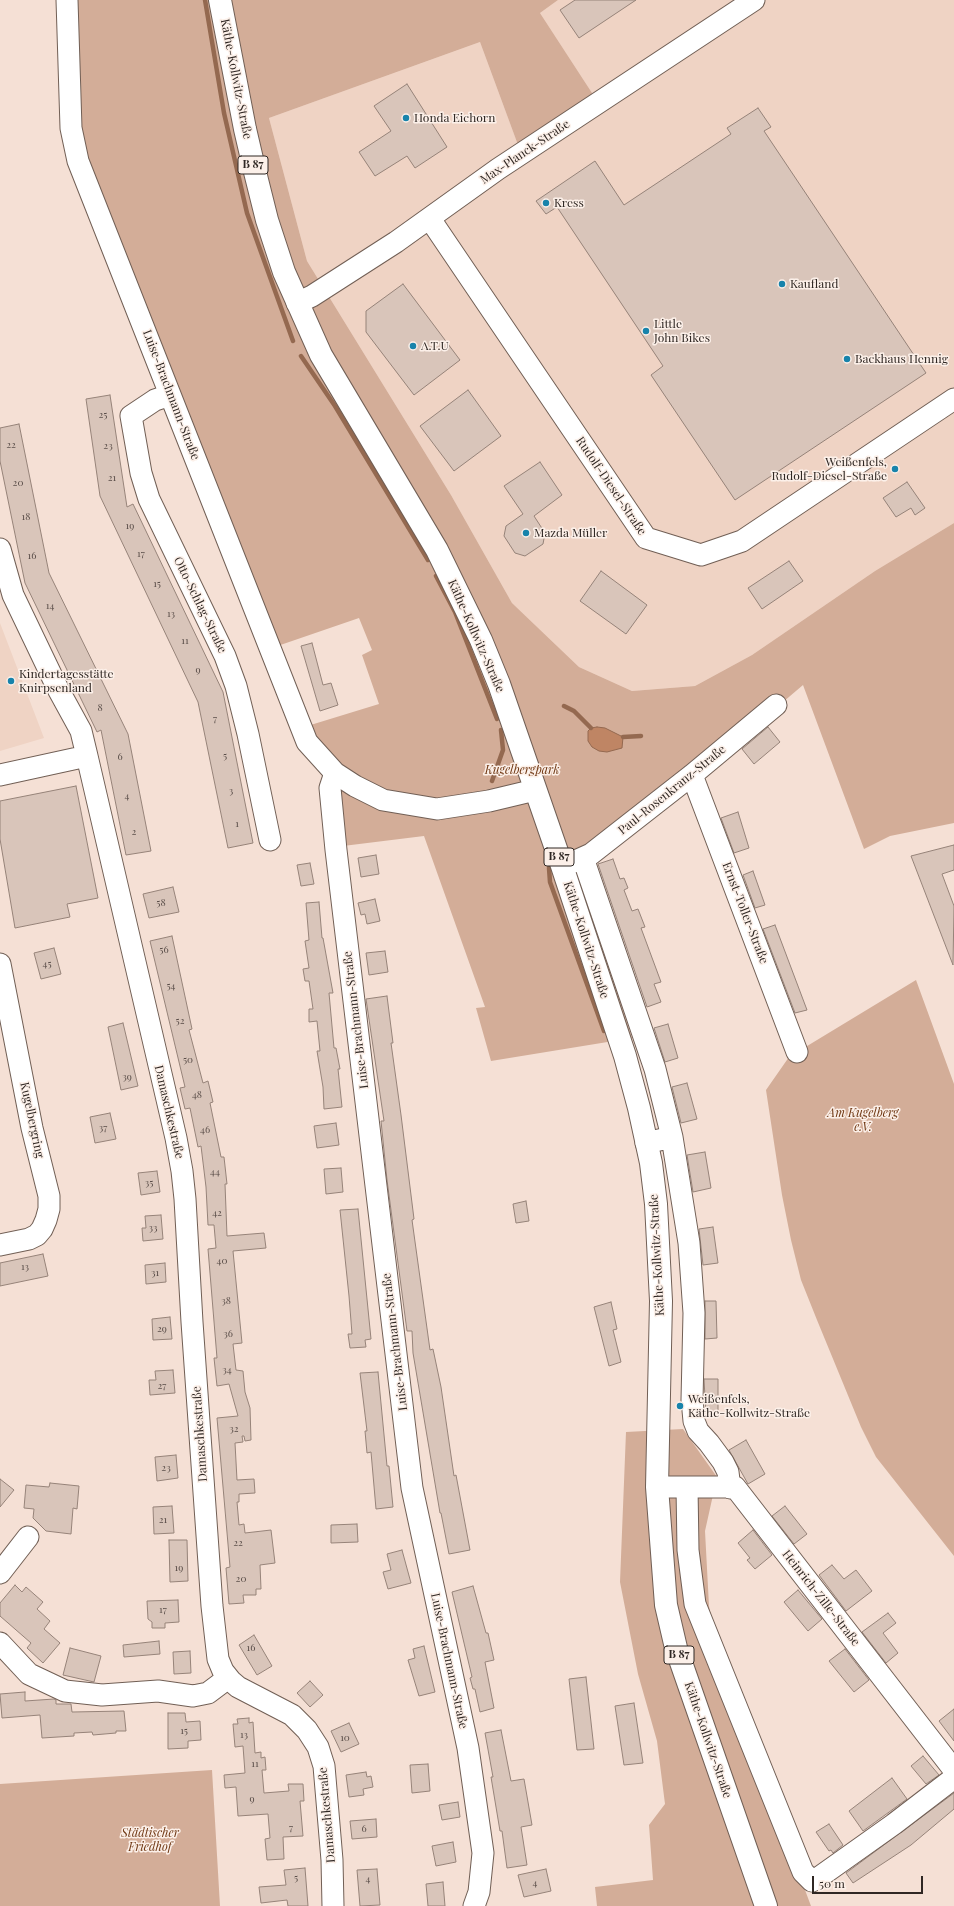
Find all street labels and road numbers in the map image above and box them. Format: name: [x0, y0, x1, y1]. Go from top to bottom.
street label: Käthe-Kollwitz-Straße: [217, 18, 255, 140]
street label: Max-Planck-Straße: [478, 117, 572, 187]
road number: B 87: [238, 156, 268, 174]
street label: Luise-Brachmann-Straße: [139, 328, 203, 462]
street label: Rudolf-Diesel-Straße: [573, 434, 649, 538]
street label: Otto-Schlag-Straße: [170, 554, 230, 656]
street label: Käthe-Kollwitz-Straße: [445, 577, 507, 695]
street label: Paul-Rosenkranz-Straße: [615, 742, 729, 838]
road number: B 87: [544, 848, 574, 866]
street label: Ernst-Toller-Straße: [719, 860, 771, 966]
street label: Käthe-Kollwitz-Straße: [560, 880, 612, 1000]
street label: Luise-Brachmann-Straße: [340, 950, 372, 1090]
street label: Damaschkestraße: [151, 1064, 187, 1160]
street label: Kugelbergring: [17, 1081, 47, 1159]
street label: Käthe-Kollwitz-Straße: [647, 1194, 667, 1316]
street label: Luise-Brachmann-Straße: [379, 1272, 411, 1412]
street label: Damaschkestraße: [189, 1386, 211, 1482]
street label: Heinrich-Zille-Straße: [779, 1547, 863, 1649]
street label: Luise-Brachmann-Straße: [428, 1592, 470, 1730]
road number: B 87: [664, 1646, 694, 1664]
street label: Käthe-Kollwitz-Straße: [681, 1680, 735, 1800]
street label: Damaschkestraße: [316, 1767, 338, 1863]

